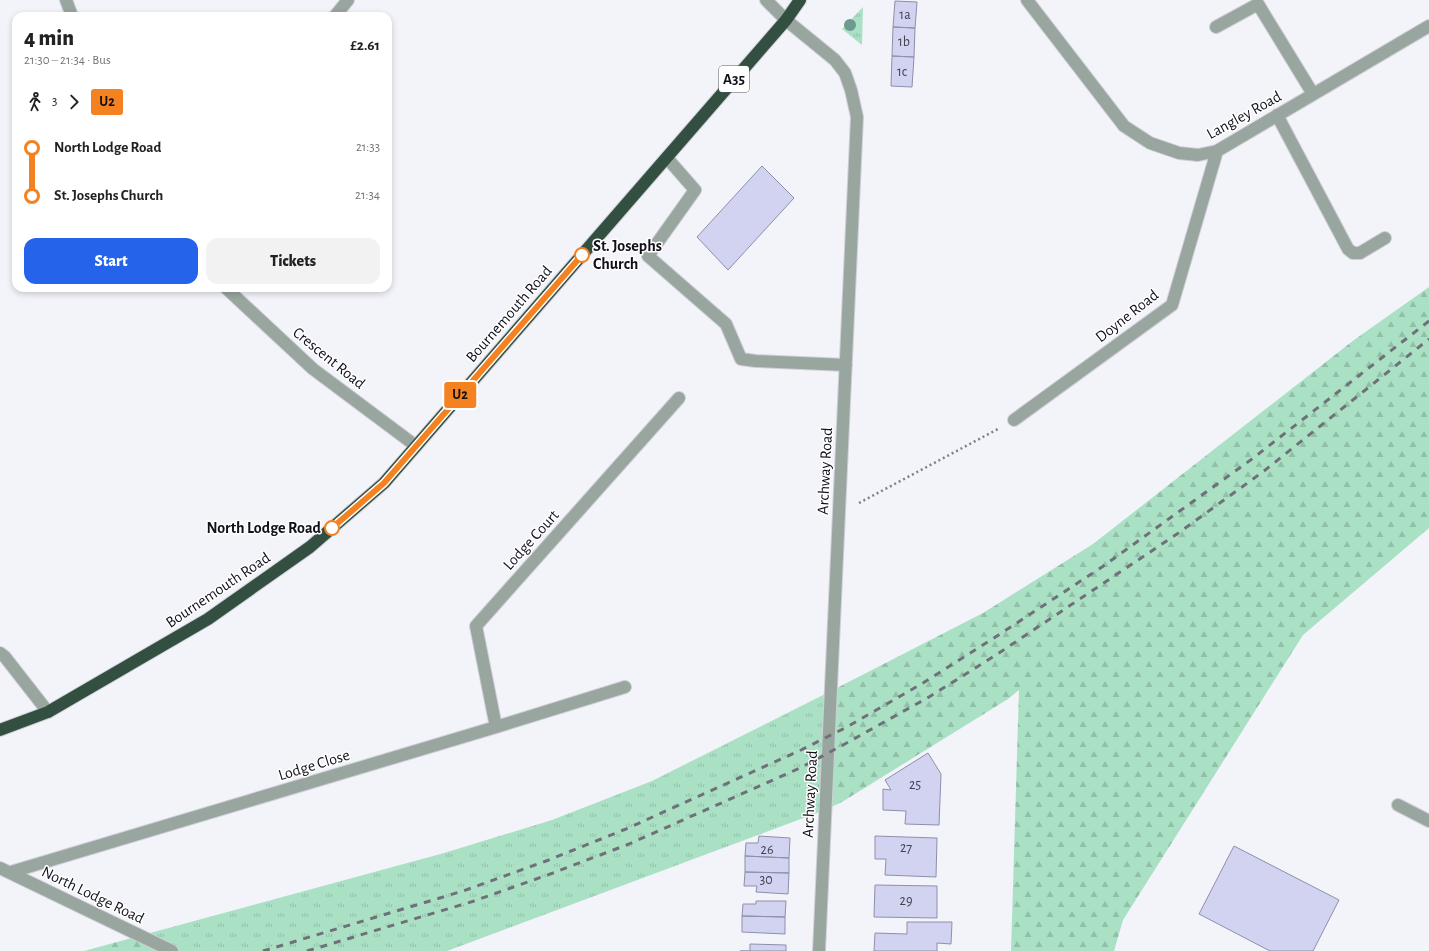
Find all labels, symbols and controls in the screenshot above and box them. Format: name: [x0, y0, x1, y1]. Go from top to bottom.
house number: 1a: [899, 8, 911, 22]
text: 4 min: [24, 27, 74, 49]
house number: 1b: [898, 35, 910, 49]
text: £2.61: [350, 38, 380, 53]
text: 21:30 – 21:34 · Bus: [24, 54, 111, 67]
house number: 1c: [897, 65, 908, 79]
road number: A35: [719, 66, 749, 92]
street label: Langley Road: [1204, 88, 1284, 143]
icon: walk: [24, 91, 46, 113]
icon: forward: [63, 91, 85, 113]
text: 3: [52, 95, 57, 108]
text: U2: [99, 95, 115, 109]
text: North Lodge Road: [54, 140, 161, 155]
text: 21:33: [356, 141, 380, 154]
text: St. Josephs Church: [54, 188, 163, 203]
text: 21:34: [355, 189, 380, 202]
button: Start: [24, 238, 198, 284]
button: Tickets: [206, 238, 380, 284]
place label: St. Josephs Church: [593, 238, 662, 272]
marker: St. Josephs Church: [574, 247, 590, 263]
street label: Bournemouth Road: [463, 263, 555, 365]
street label: Doyne Road: [1093, 287, 1162, 346]
street label: Crescent Road: [290, 324, 368, 392]
line badge: U2: [442, 382, 478, 408]
text: U2: [452, 388, 468, 402]
street label: Archway Road: [815, 427, 836, 515]
street label: Lodge Court: [500, 507, 562, 573]
place label: North Lodge Road: [206, 520, 322, 536]
marker: North Lodge Road: [324, 520, 340, 536]
street label: Bournemouth Road: [163, 549, 273, 631]
street label: Lodge Close: [276, 747, 352, 783]
street label: Archway Road: [800, 750, 821, 838]
house number: 25: [909, 778, 921, 792]
house number: 27: [900, 841, 912, 855]
house number: 26: [761, 843, 773, 857]
street label: North Lodge Road: [39, 863, 147, 927]
house number: 30: [759, 873, 773, 887]
house number: 29: [900, 894, 912, 908]

